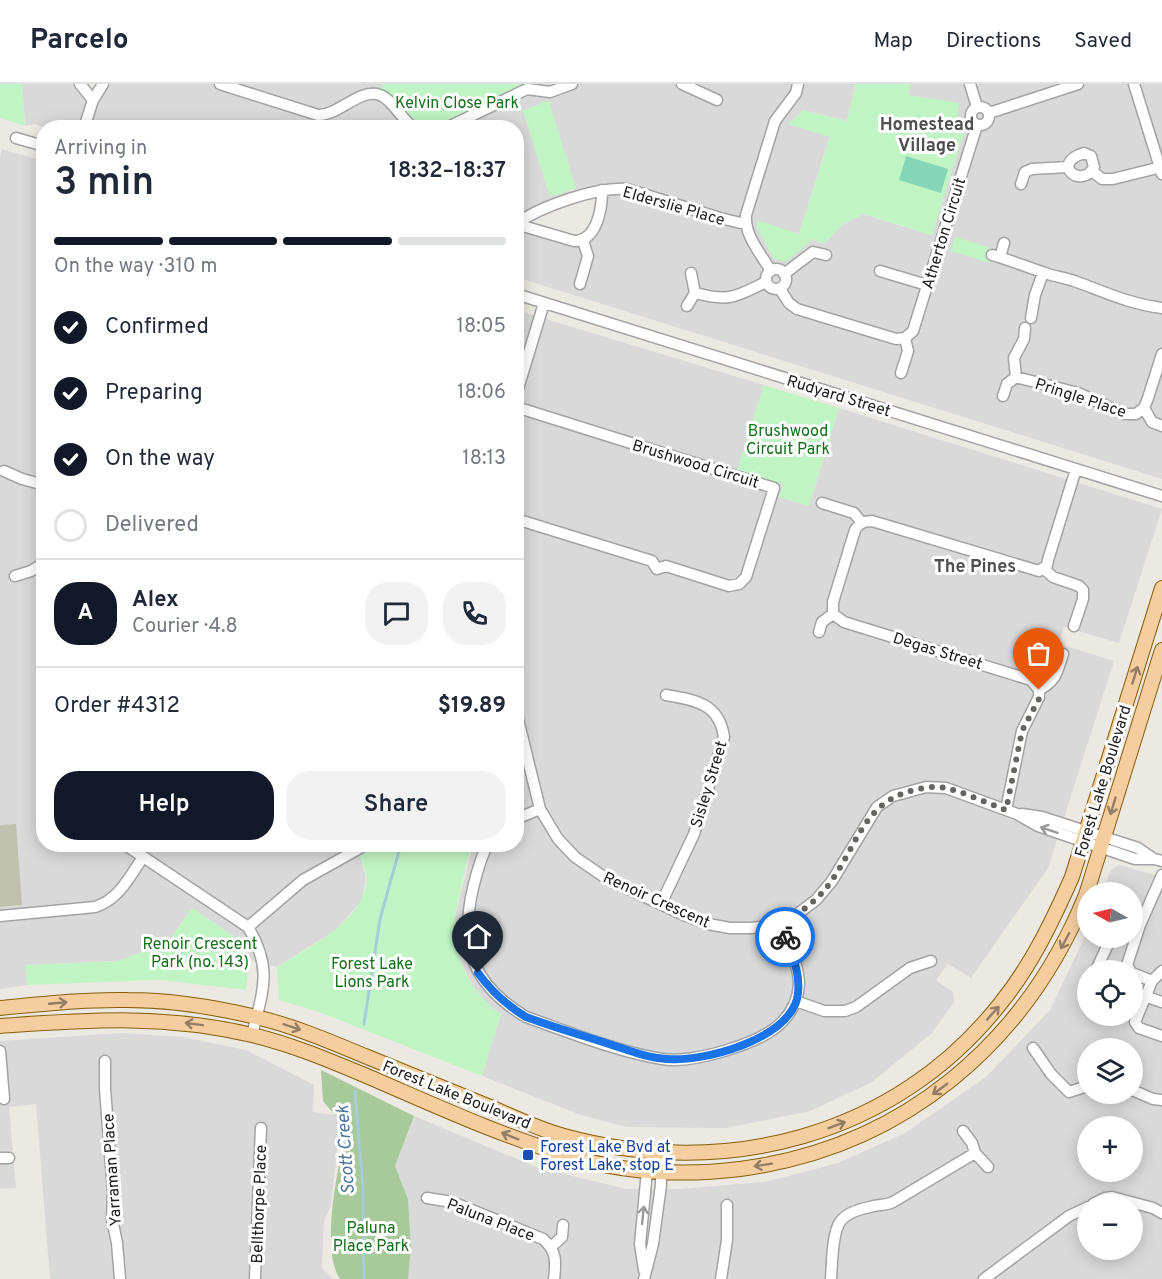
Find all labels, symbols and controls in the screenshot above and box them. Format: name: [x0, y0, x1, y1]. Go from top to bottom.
text: Parcelo: [30, 23, 129, 59]
text: Map: [873, 28, 913, 55]
text: Directions: [946, 28, 1041, 55]
text: Saved: [1074, 28, 1132, 55]
park label: Kelvin Close Park: [395, 94, 519, 114]
district label: Homestead Village: [880, 114, 974, 158]
text: Arriving in: [54, 136, 147, 162]
text: 18:32–18:37: [389, 158, 506, 185]
text: 3 min: [54, 160, 154, 209]
street label: Atherton Circuit: [918, 175, 971, 292]
street label: Elderslie Place: [620, 183, 727, 231]
text: On the way · 310 m: [54, 254, 217, 280]
icon: check: [54, 311, 87, 344]
text: Confirmed: [105, 314, 209, 341]
text: 18:05: [457, 314, 506, 340]
street label: Rudyard Street: [784, 372, 893, 422]
street label: Pringle Place: [1032, 375, 1129, 423]
icon: check: [54, 377, 87, 410]
text: Preparing: [105, 380, 203, 407]
text: 18:06: [457, 380, 506, 406]
park label: Brushwood Circuit Park: [746, 422, 830, 460]
street label: Brushwood Circuit: [630, 436, 761, 494]
icon: check: [54, 443, 87, 476]
text: On the way: [105, 446, 215, 473]
text: 18:13: [462, 446, 506, 472]
text: Delivered: [105, 512, 199, 539]
district label: The Pines: [934, 556, 1016, 579]
button: chat: [365, 582, 428, 645]
button: phone: [443, 582, 506, 645]
text: Alex: [132, 587, 179, 614]
text: A: [78, 600, 93, 627]
text: Courier · 4.8: [132, 614, 238, 640]
pin: [1013, 628, 1064, 690]
street label: Degas Street: [890, 629, 985, 675]
icon: bag: [1022, 637, 1055, 670]
one-way arrow: [1130, 666, 1141, 685]
text: Order #4312: [54, 693, 180, 720]
text: $19.89: [438, 693, 506, 720]
street label: Forest Lake Boulevard: [1071, 703, 1137, 860]
street label: Sisley Street: [687, 739, 733, 830]
button: Help: [54, 771, 274, 840]
button: Share: [286, 771, 506, 840]
one-way arrow: [1107, 796, 1118, 815]
one-way arrow: [1040, 824, 1059, 835]
street label: Renoir Crescent: [600, 868, 713, 933]
north arrow: [1077, 882, 1143, 948]
map controls: [1077, 882, 1143, 1260]
courier: [755, 907, 815, 967]
pin: [452, 911, 503, 973]
icon: home: [461, 920, 494, 953]
icon: bike: [769, 921, 802, 954]
one-way arrow: [1059, 932, 1071, 949]
park label: Renoir Crescent Park (no. 143): [143, 935, 257, 973]
park label: Forest Lake Lions Park: [331, 955, 413, 993]
button: locate: [1077, 960, 1143, 1026]
one-way arrow: [48, 997, 68, 1008]
one-way arrow: [986, 1005, 1000, 1020]
one-way arrow: [185, 1018, 205, 1029]
one-way arrow: [282, 1023, 301, 1034]
button: layers: [1077, 1038, 1143, 1104]
street label: Forest Lake Boulevard: [379, 1057, 533, 1135]
one-way arrow: [932, 1082, 948, 1095]
water label: Scott Creek: [332, 1104, 361, 1195]
street label: Yarraman Place: [99, 1113, 127, 1227]
button: +: [1077, 1116, 1143, 1182]
one-way arrow: [827, 1119, 845, 1130]
one-way arrow: [502, 1130, 520, 1141]
place label: Forest Lake Bvd at Forest Lake, stop E: [540, 1138, 674, 1176]
street label: Bellthorpe Place: [248, 1144, 272, 1264]
marker: Forest Lake Bvd at Forest Lake, stop E: [521, 1148, 535, 1162]
one-way arrow: [754, 1160, 773, 1171]
button: −: [1077, 1194, 1143, 1260]
street label: Paluna Place: [444, 1195, 537, 1247]
one-way arrow: [638, 1205, 649, 1225]
park label: Paluna Place Park: [333, 1219, 409, 1257]

